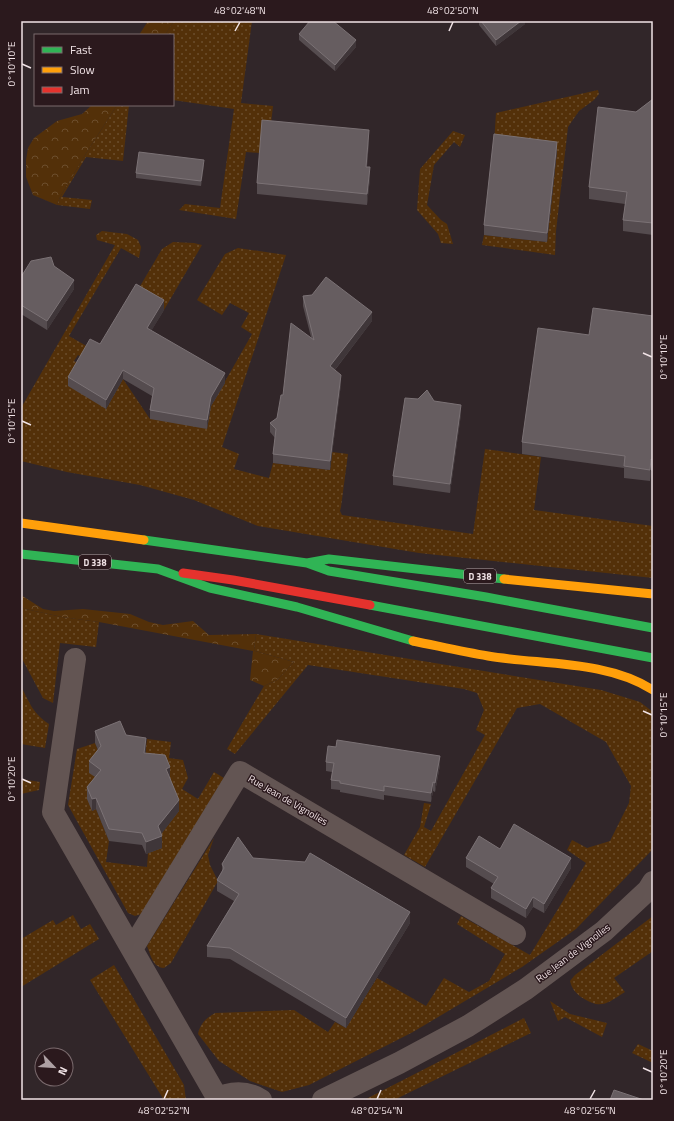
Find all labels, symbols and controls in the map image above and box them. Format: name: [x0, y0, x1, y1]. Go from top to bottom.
text: 48°02'48"N: [214, 3, 266, 18]
text: 48°02'50"N: [427, 3, 479, 18]
legend: [34, 34, 174, 106]
text: Fast: [70, 40, 93, 59]
text: 0°10'10"E: [4, 41, 19, 86]
text: Slow: [70, 60, 95, 79]
text: Jam: [70, 80, 90, 99]
text: 0°10'10"E: [656, 334, 671, 379]
text: 0°10'15"E: [4, 398, 19, 443]
road number: D 338: [79, 555, 111, 569]
road number: D 338: [464, 569, 496, 583]
text: 0°10'15"E: [656, 692, 671, 737]
text: 0°10'20"E: [4, 756, 19, 801]
street label: Rue Jean de Vignolles: [245, 771, 331, 829]
street label: Rue Jean de Vignolles: [533, 920, 614, 986]
north arrow: [34, 1047, 74, 1087]
text: 0°10'20"E: [656, 1049, 671, 1094]
text: N: [54, 1064, 72, 1078]
text: 48°02'52"N: [138, 1103, 190, 1118]
text: 48°02'54"N: [351, 1103, 403, 1118]
text: 48°02'56"N: [564, 1103, 616, 1118]

